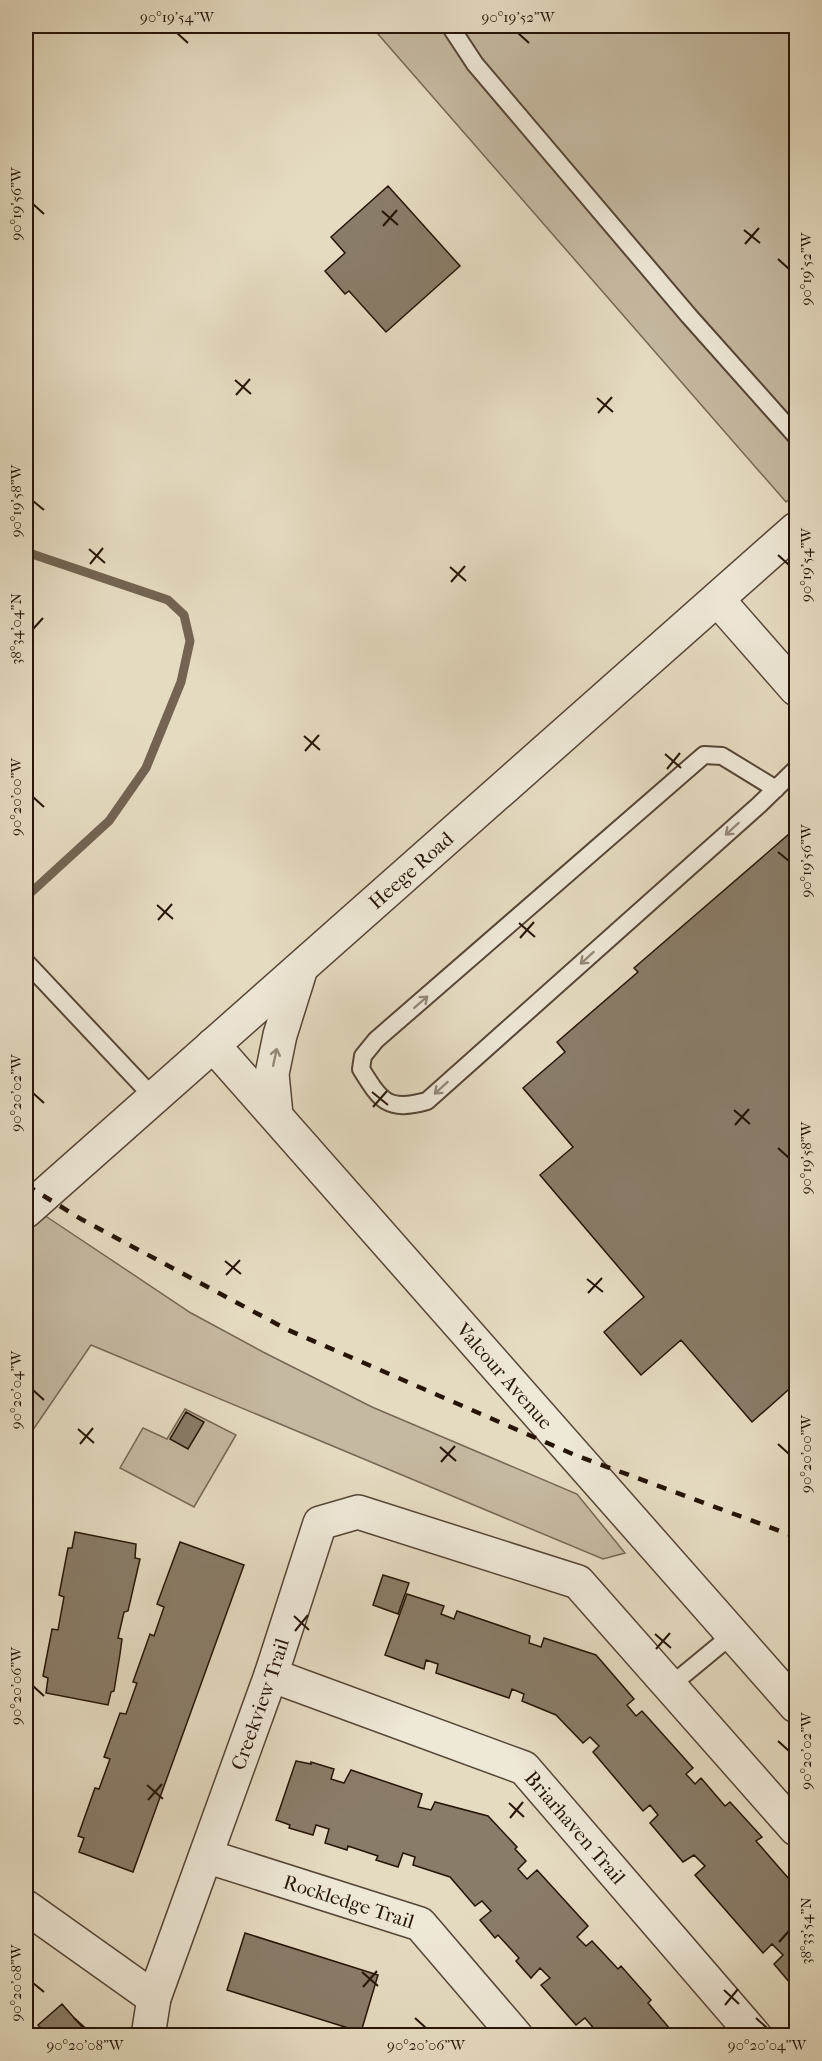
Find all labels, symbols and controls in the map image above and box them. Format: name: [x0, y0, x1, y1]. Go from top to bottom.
text: 90°19'54"W: [140, 8, 215, 26]
text: 90°19'52"W: [482, 8, 556, 26]
text: 90°19'56"W: [7, 166, 25, 241]
text: 90°19'52"W: [797, 231, 815, 305]
text: 90°19'58"W: [7, 463, 25, 537]
text: 90°19'54"W: [797, 527, 815, 602]
text: 38°34'04"N: [7, 593, 25, 665]
text: 90°20'00"W: [7, 757, 25, 836]
one-way arrow: [725, 822, 740, 836]
text: 90°19'56"W: [797, 823, 815, 898]
street label: Heege Road: [364, 826, 459, 914]
one-way arrow: [580, 951, 595, 965]
one-way arrow: [413, 995, 428, 1009]
one-way arrow: [270, 1048, 281, 1067]
text: 90°20'02"W: [7, 1053, 25, 1132]
one-way arrow: [434, 1081, 449, 1095]
text: 90°19'58"W: [797, 1120, 815, 1194]
street label: Valcour Avenue: [451, 1317, 557, 1434]
text: 90°20'04"W: [7, 1350, 25, 1429]
text: 90°20'00"W: [797, 1414, 815, 1493]
street label: Creekview Trail: [227, 1635, 294, 1773]
text: 90°20'06"W: [7, 1646, 25, 1725]
text: 90°20'02"W: [797, 1711, 815, 1790]
street label: Briarhaven Trail: [520, 1766, 630, 1889]
street label: Rockledge Trail: [281, 1870, 417, 1934]
text: 38°33'54"N: [797, 1897, 815, 1965]
text: 90°20'08"W: [7, 1943, 25, 2022]
text: 90°20'08"W: [46, 2036, 125, 2054]
text: 90°20'06"W: [387, 2036, 466, 2054]
text: 90°20'04"W: [728, 2036, 807, 2054]

